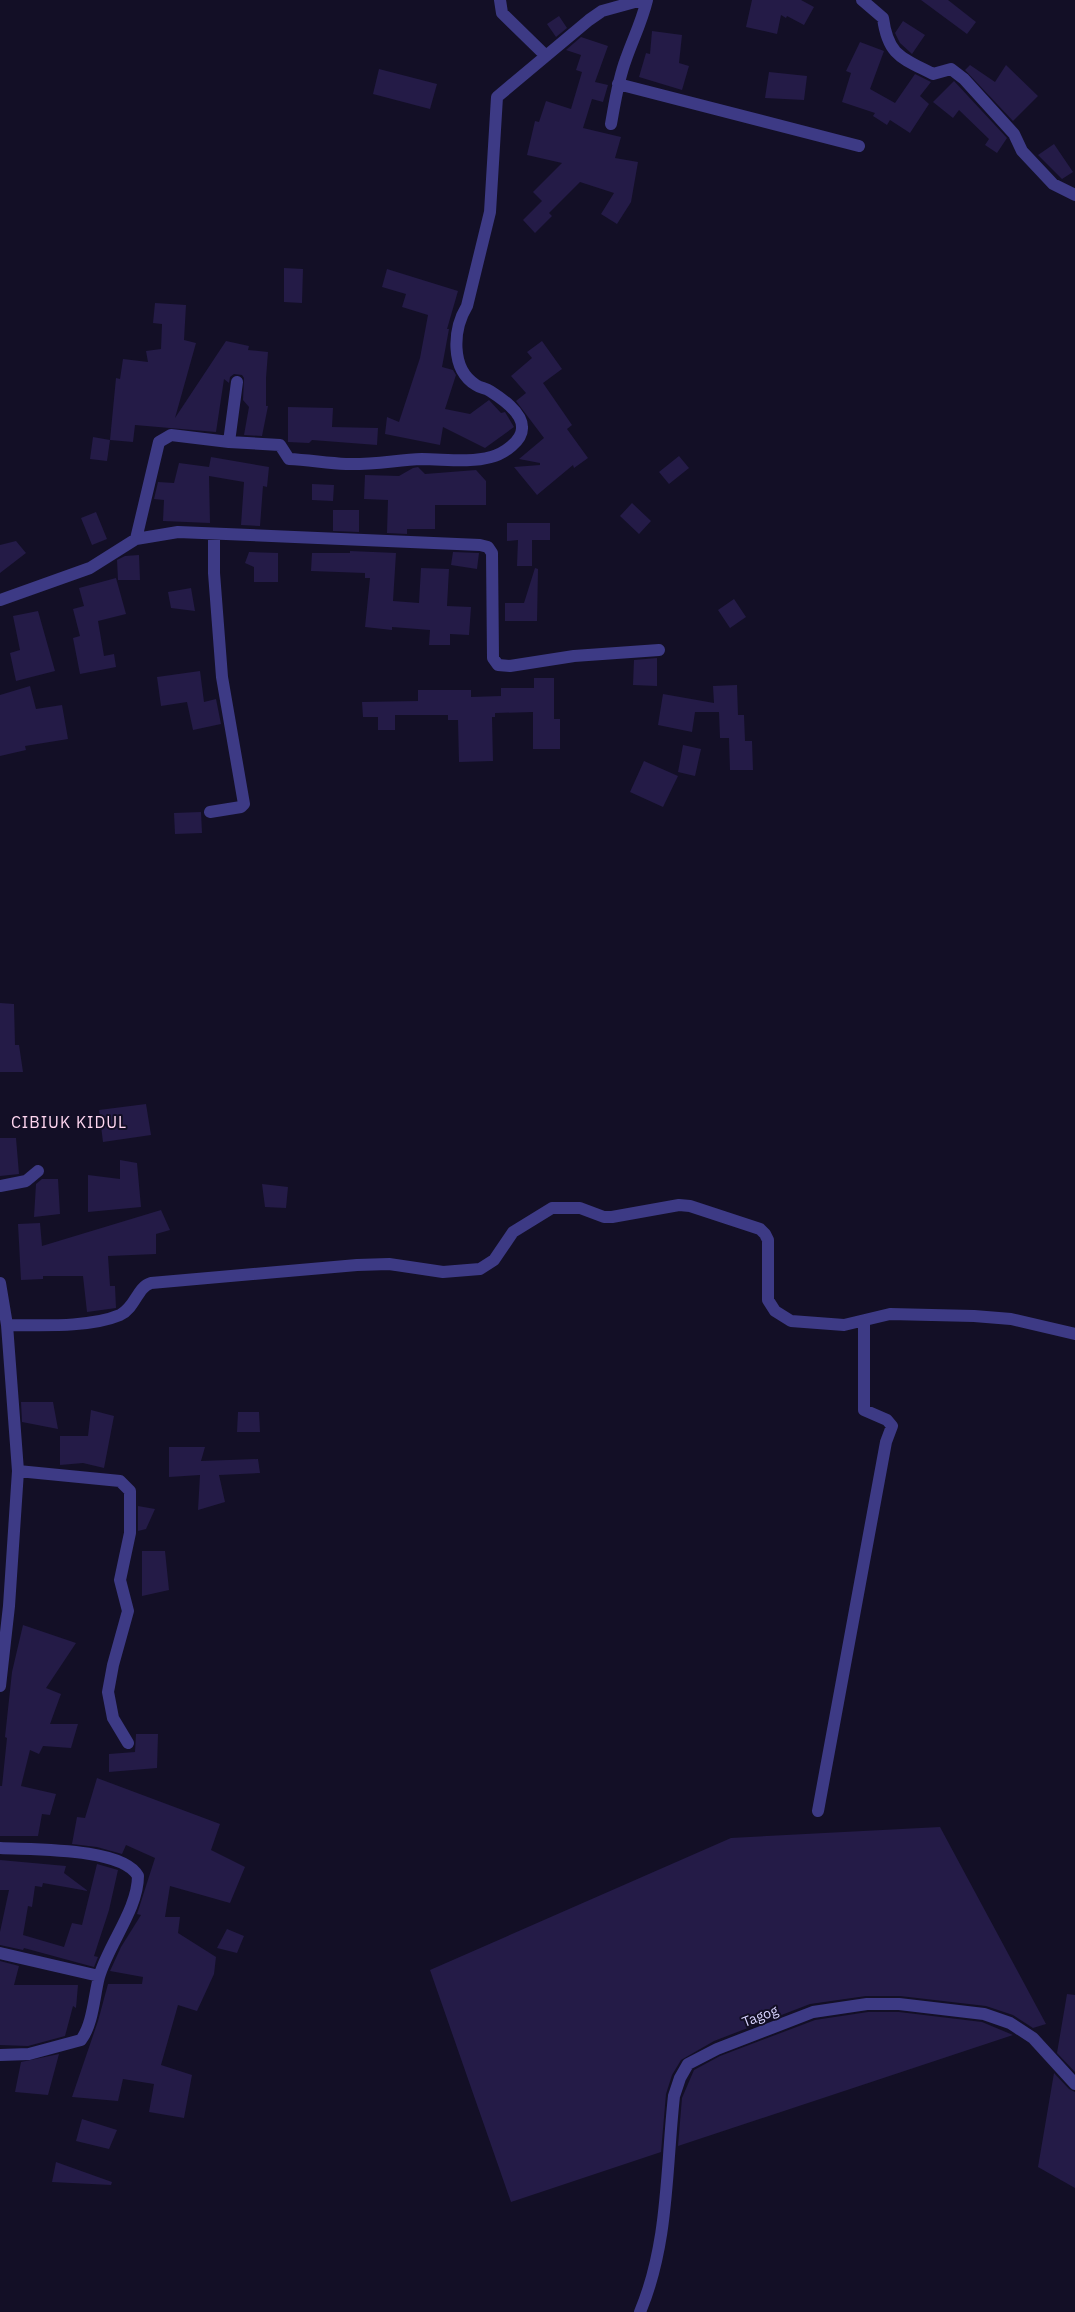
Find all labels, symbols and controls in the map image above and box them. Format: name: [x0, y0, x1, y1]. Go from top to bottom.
district label: CIBIUK KIDUL: [11, 1112, 127, 1132]
street label: Tagog: [739, 2001, 781, 2031]

